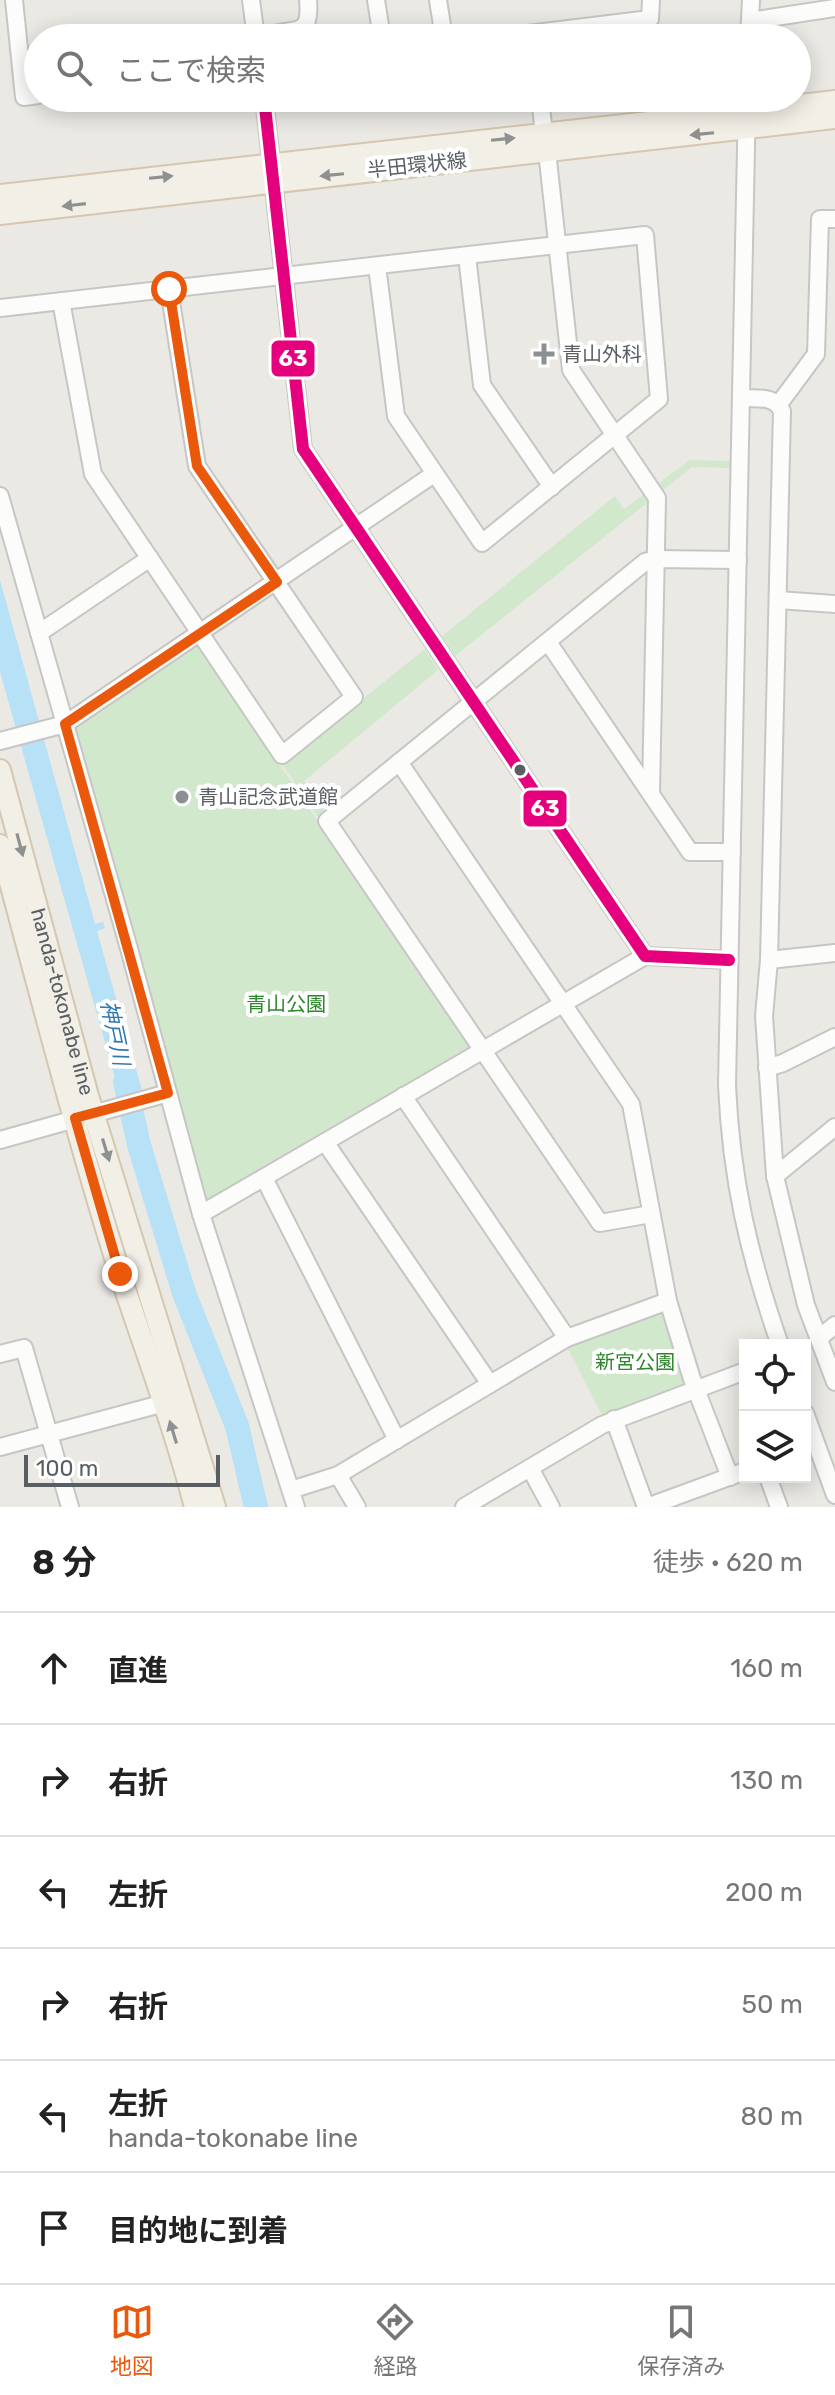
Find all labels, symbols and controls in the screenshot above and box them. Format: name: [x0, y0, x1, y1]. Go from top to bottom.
search box: [24, 24, 811, 112]
icon: search: [52, 46, 96, 90]
text: ここで検索: [116, 53, 266, 89]
one-way arrow: [689, 127, 714, 140]
one-way arrow: [491, 132, 516, 145]
street label: 半田環状線: [366, 148, 468, 182]
one-way arrow: [319, 168, 344, 181]
one-way arrow: [149, 170, 174, 183]
one-way arrow: [61, 198, 86, 211]
route start: [151, 271, 187, 307]
line badge: 63: [270, 339, 316, 378]
place label: 青山外科: [562, 342, 642, 366]
marker: 青山外科: [533, 343, 555, 365]
text: 63: [279, 345, 307, 372]
unlabelled marker: [512, 762, 528, 778]
place label: 青山記念武道館: [198, 785, 338, 809]
marker: 青山記念武道館: [173, 788, 191, 806]
line badge: 63: [522, 789, 568, 828]
text: 63: [531, 795, 559, 822]
one-way arrow: [15, 833, 27, 858]
street label: handa-tokonabe line: [26, 906, 99, 1098]
park label: 青山公園: [246, 992, 326, 1016]
water label: 神戸川: [95, 998, 135, 1070]
one-way arrow: [100, 1138, 113, 1162]
route end: [102, 1256, 138, 1292]
map controls: [739, 1339, 811, 1483]
button: locate: [739, 1339, 811, 1411]
park label: 新宮公園: [595, 1350, 675, 1374]
button: layers: [739, 1411, 811, 1483]
one-way arrow: [167, 1420, 179, 1444]
scale bar: [24, 1451, 220, 1487]
text: 100 m: [36, 1455, 98, 1482]
text: 8 分: [32, 1542, 96, 1583]
text: 徒歩 · 620 m: [653, 1547, 803, 1578]
icon: ahead: [32, 1646, 76, 1690]
text: 直進: [108, 1653, 168, 1689]
text: 160 m: [730, 1653, 803, 1684]
icon: right: [32, 1758, 76, 1802]
text: 右折: [108, 1765, 168, 1801]
text: 130 m: [730, 1765, 803, 1796]
icon: left: [32, 1870, 76, 1914]
text: 左折: [108, 1877, 168, 1913]
text: 200 m: [725, 1877, 803, 1908]
icon: right: [32, 1982, 76, 2026]
text: 右折: [108, 1989, 168, 2025]
text: 50 m: [742, 1989, 803, 2020]
text: 左折: [108, 2086, 168, 2122]
icon: left: [32, 2094, 76, 2138]
text: 80 m: [740, 2101, 803, 2132]
text: handa-tokonabe line: [108, 2123, 358, 2154]
icon: arrive: [32, 2206, 76, 2250]
text: 目的地に到着: [108, 2213, 288, 2249]
tab: 地図: [110, 2300, 154, 2380]
tab: 経路: [373, 2300, 417, 2380]
tab: 保存済み: [637, 2300, 725, 2380]

